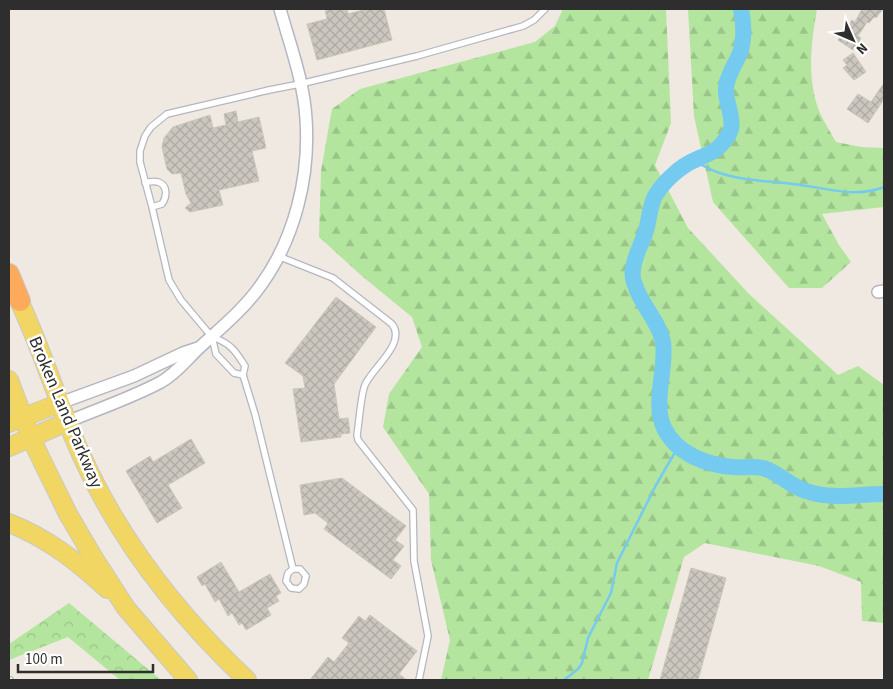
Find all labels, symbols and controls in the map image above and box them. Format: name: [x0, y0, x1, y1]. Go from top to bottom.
north arrow: [828, 15, 878, 65]
text: N: [851, 38, 872, 59]
street label: Broken Land Parkway: [22, 333, 109, 492]
scale bar: [18, 642, 152, 674]
text: 100 m: [25, 649, 63, 670]

